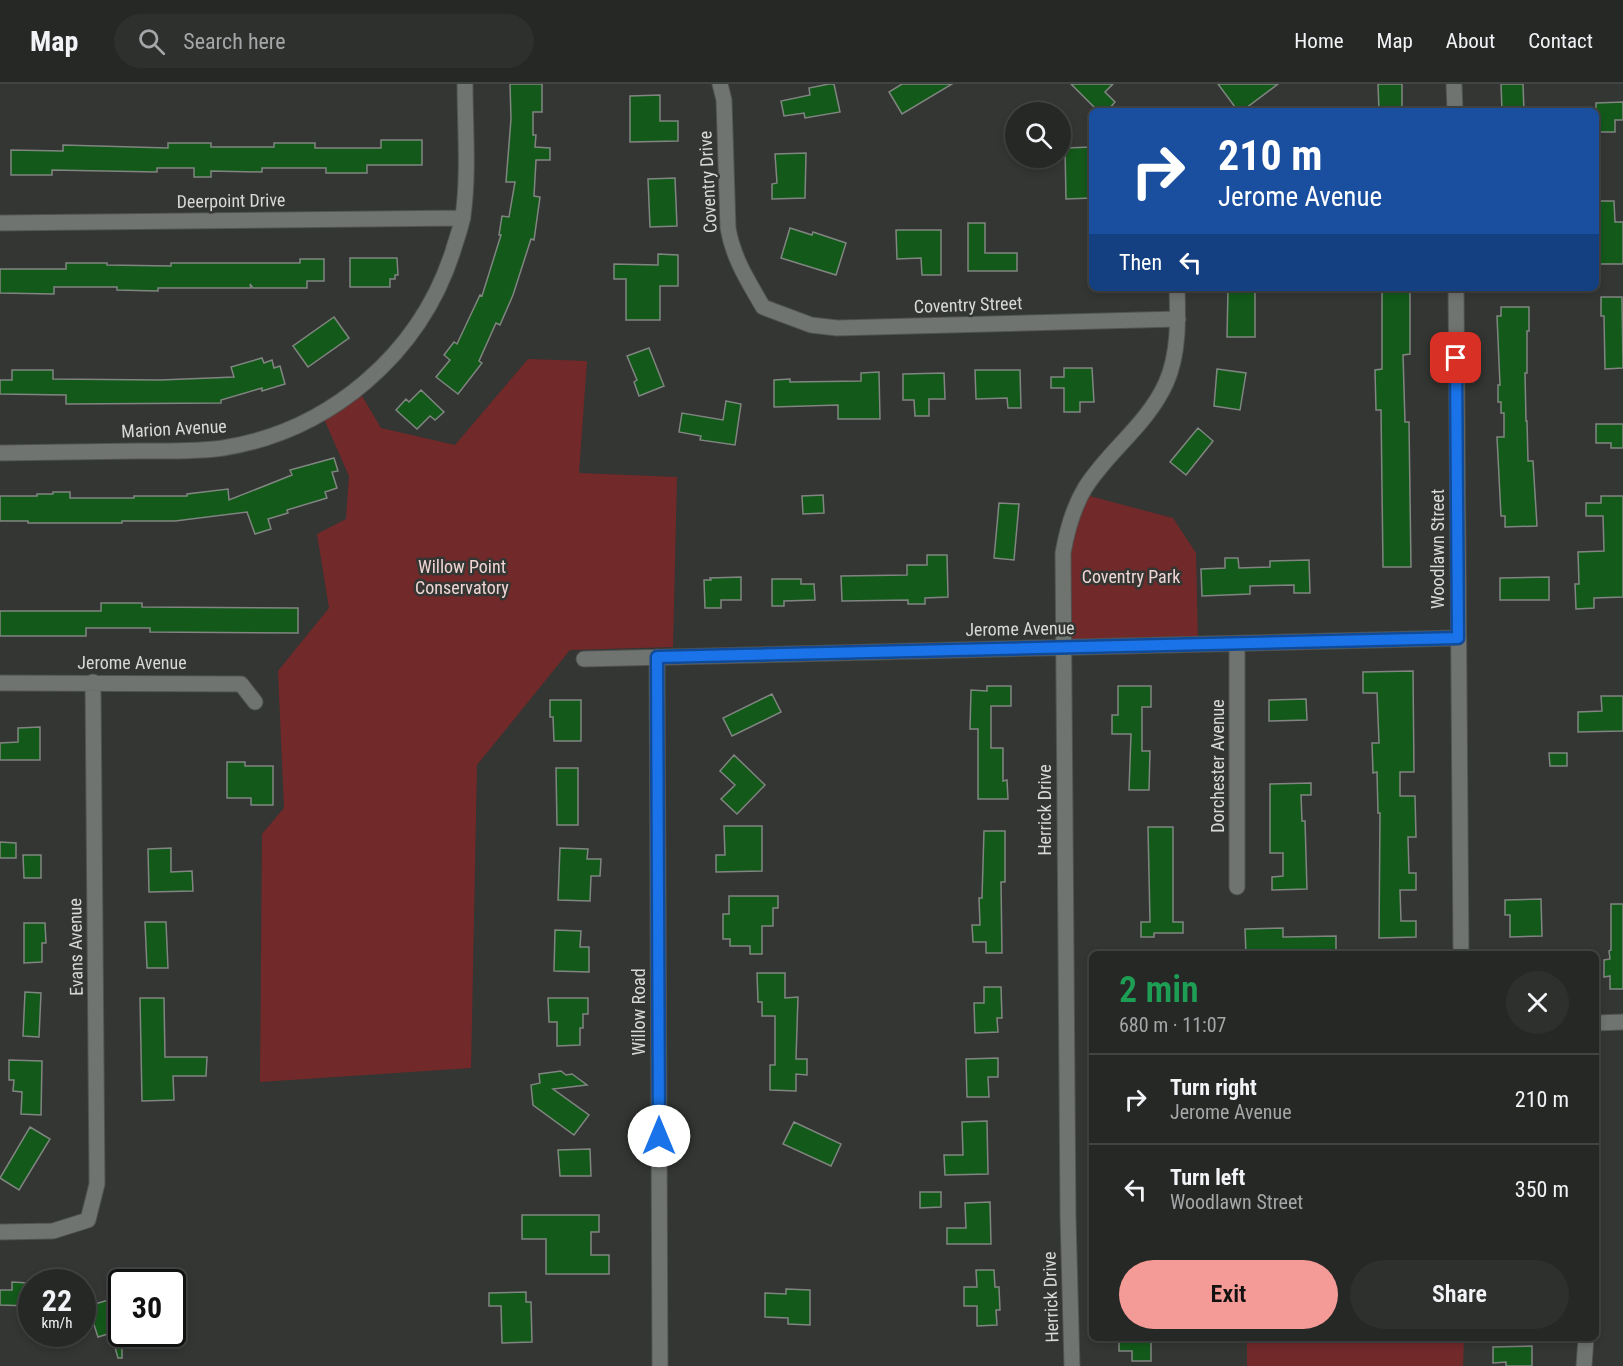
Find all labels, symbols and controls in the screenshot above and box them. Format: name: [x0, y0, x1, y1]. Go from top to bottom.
search box: [114, 14, 534, 68]
text: Map: [30, 25, 78, 58]
icon: search: [135, 25, 168, 58]
text: Search here: [183, 29, 286, 54]
text: Home: [1294, 29, 1344, 53]
text: Map: [1377, 29, 1413, 53]
text: About: [1446, 29, 1495, 53]
text: Contact: [1528, 29, 1593, 53]
map controls: [1005, 102, 1071, 168]
button: search: [1005, 102, 1071, 168]
street label: Coventry Drive: [694, 130, 721, 234]
text: 210 m: [1218, 131, 1323, 180]
icon: right: [1119, 132, 1197, 210]
text: Jerome Avenue: [1218, 181, 1382, 213]
street label: Deerpoint Drive: [176, 189, 286, 212]
icon: left: [1174, 246, 1207, 279]
text: Then: [1119, 250, 1162, 275]
street label: Coventry Street: [913, 292, 1023, 317]
pin: [1430, 332, 1481, 383]
icon: arrive: [1439, 341, 1472, 374]
street label: Marion Avenue: [121, 415, 227, 442]
street label: Woodlawn Street: [1427, 489, 1448, 609]
park label: Willow Point Conservatory: [415, 556, 509, 598]
park label: Coventry Park: [1082, 566, 1180, 587]
street label: Jerome Avenue: [965, 617, 1075, 640]
street label: Jerome Avenue: [77, 652, 187, 673]
street label: Dorchester Avenue: [1207, 699, 1228, 833]
street label: Herrick Drive: [1034, 764, 1055, 856]
street label: Evans Avenue: [64, 898, 87, 996]
street label: Willow Road: [628, 968, 649, 1056]
text: 2 min: [1119, 969, 1199, 1011]
button: close: [1506, 971, 1569, 1034]
text: 680 m · 11:07: [1119, 1013, 1226, 1037]
text: Turn right: [1170, 1075, 1257, 1100]
icon: right: [1119, 1083, 1152, 1116]
text: 210 m: [1515, 1087, 1569, 1112]
text: Jerome Avenue: [1170, 1100, 1292, 1124]
position arrow: [627, 1104, 691, 1168]
text: Turn left: [1170, 1165, 1245, 1190]
icon: left: [1119, 1173, 1152, 1206]
text: 350 m: [1515, 1177, 1569, 1202]
text: Woodlawn Street: [1170, 1190, 1303, 1214]
street label: Herrick Drive: [1038, 1251, 1063, 1343]
button: Exit: [1119, 1260, 1338, 1329]
button: Share: [1350, 1260, 1569, 1329]
speed limit sign: 30: [108, 1269, 186, 1347]
text: 22: [42, 1283, 72, 1318]
text: km/h: [42, 1314, 72, 1332]

